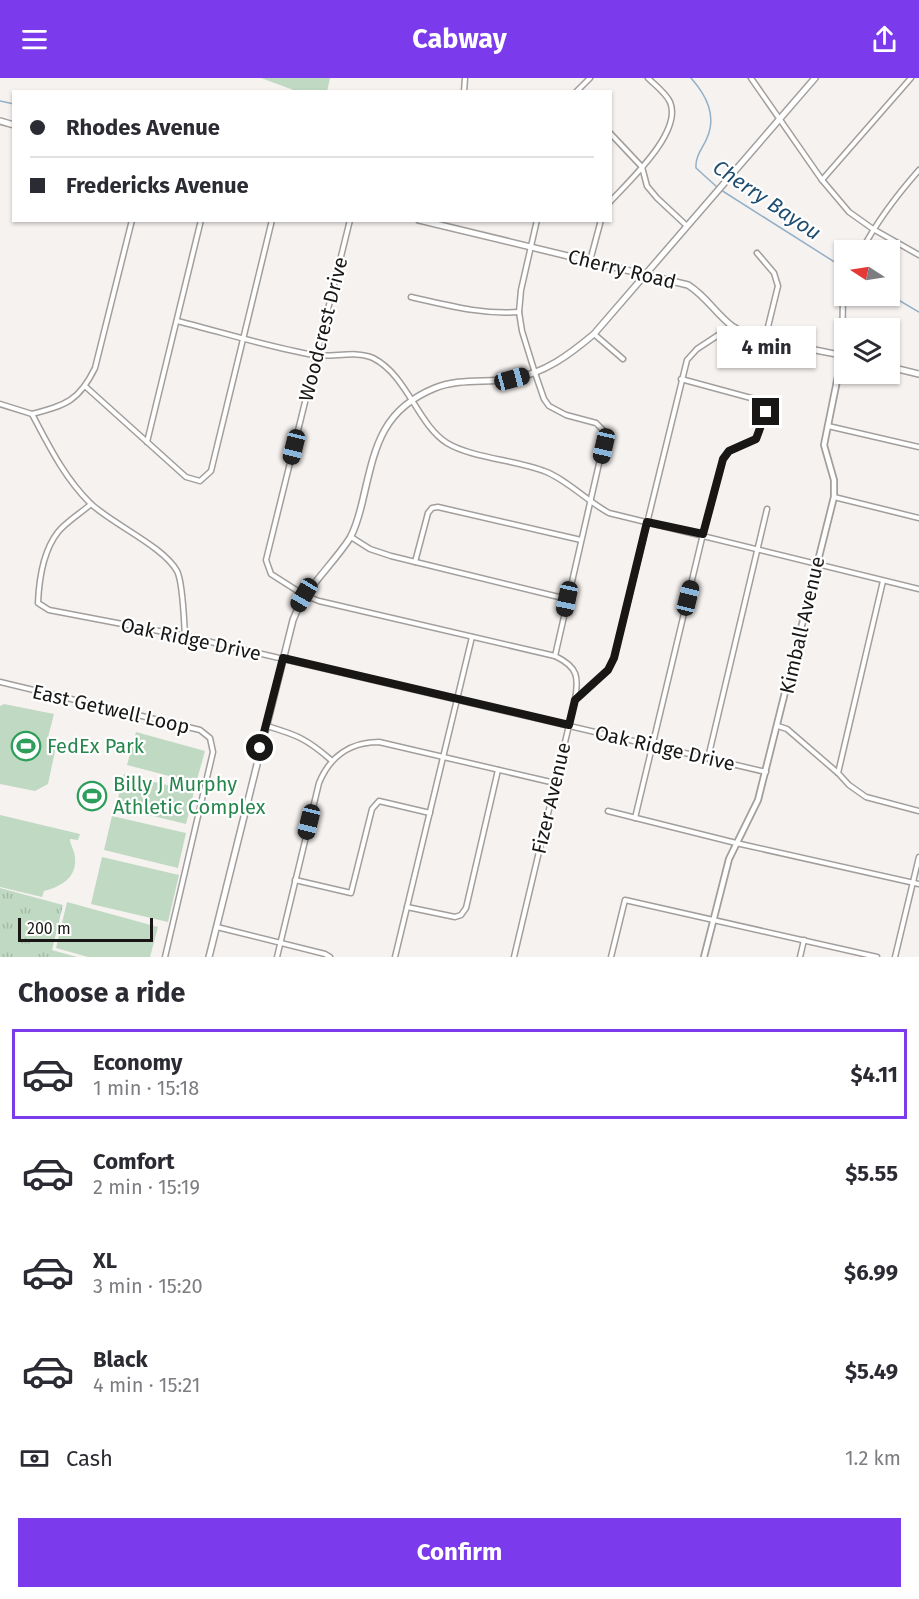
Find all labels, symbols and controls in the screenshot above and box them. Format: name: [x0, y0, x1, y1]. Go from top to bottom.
icon: menu: [18, 23, 51, 56]
text: Cabway: [412, 23, 507, 55]
icon: share: [868, 23, 901, 56]
text: Rhodes Avenue: [66, 114, 220, 141]
water label: Cherry Bayou: [708, 154, 826, 246]
text: Fredericks Avenue: [66, 172, 249, 199]
north arrow: [834, 240, 900, 306]
map controls: [834, 240, 900, 384]
street label: Cherry Road: [566, 244, 678, 294]
street label: Woodcrest Drive: [293, 254, 353, 404]
button: layers: [834, 318, 900, 384]
callout: 4 min: [716, 325, 816, 367]
text: 4 min: [741, 335, 792, 359]
car: [492, 366, 532, 392]
route end: [752, 398, 779, 425]
car: [591, 426, 617, 466]
car: [281, 427, 307, 467]
street label: Kimball Avenue: [775, 554, 829, 696]
car: [287, 575, 321, 615]
car: [675, 578, 701, 618]
car: [554, 580, 580, 618]
street label: Oak Ridge Drive: [119, 612, 263, 666]
street label: East Getwell Loop: [30, 679, 192, 739]
street label: Oak Ridge Drive: [593, 720, 737, 776]
sports icon: FedEx Park: [10, 730, 42, 762]
place label: FedEx Park: [47, 734, 145, 758]
route start: [246, 734, 273, 761]
street label: Fizer Avenue: [527, 740, 575, 856]
place label: Billy J Murphy Athletic Complex: [113, 772, 266, 819]
sports icon: Billy J Murphy Athletic Complex: [76, 780, 108, 812]
car: [296, 802, 322, 842]
scale bar: [18, 915, 153, 942]
text: 200 m: [27, 919, 71, 938]
text: Choose a ride: [18, 977, 185, 1009]
icon: car: [21, 1047, 75, 1101]
text: Economy: [93, 1049, 182, 1076]
text: $4.11: [850, 1061, 898, 1088]
text: 1 min · 15:18: [93, 1076, 199, 1100]
icon: car: [21, 1146, 75, 1200]
text: Comfort: [93, 1148, 174, 1175]
text: $5.55: [845, 1160, 898, 1187]
text: 2 min · 15:19: [93, 1175, 200, 1199]
icon: car: [21, 1245, 75, 1299]
text: XL: [93, 1247, 117, 1274]
text: $6.99: [844, 1259, 898, 1286]
text: 3 min · 15:20: [93, 1274, 203, 1298]
icon: car: [21, 1344, 75, 1398]
text: Black: [93, 1346, 148, 1373]
text: $5.49: [845, 1358, 898, 1385]
text: 4 min · 15:21: [93, 1373, 200, 1397]
icon: cash: [18, 1442, 51, 1475]
text: Cash: [66, 1445, 113, 1472]
text: 1.2 km: [845, 1446, 901, 1470]
button: Confirm: [18, 1518, 901, 1587]

